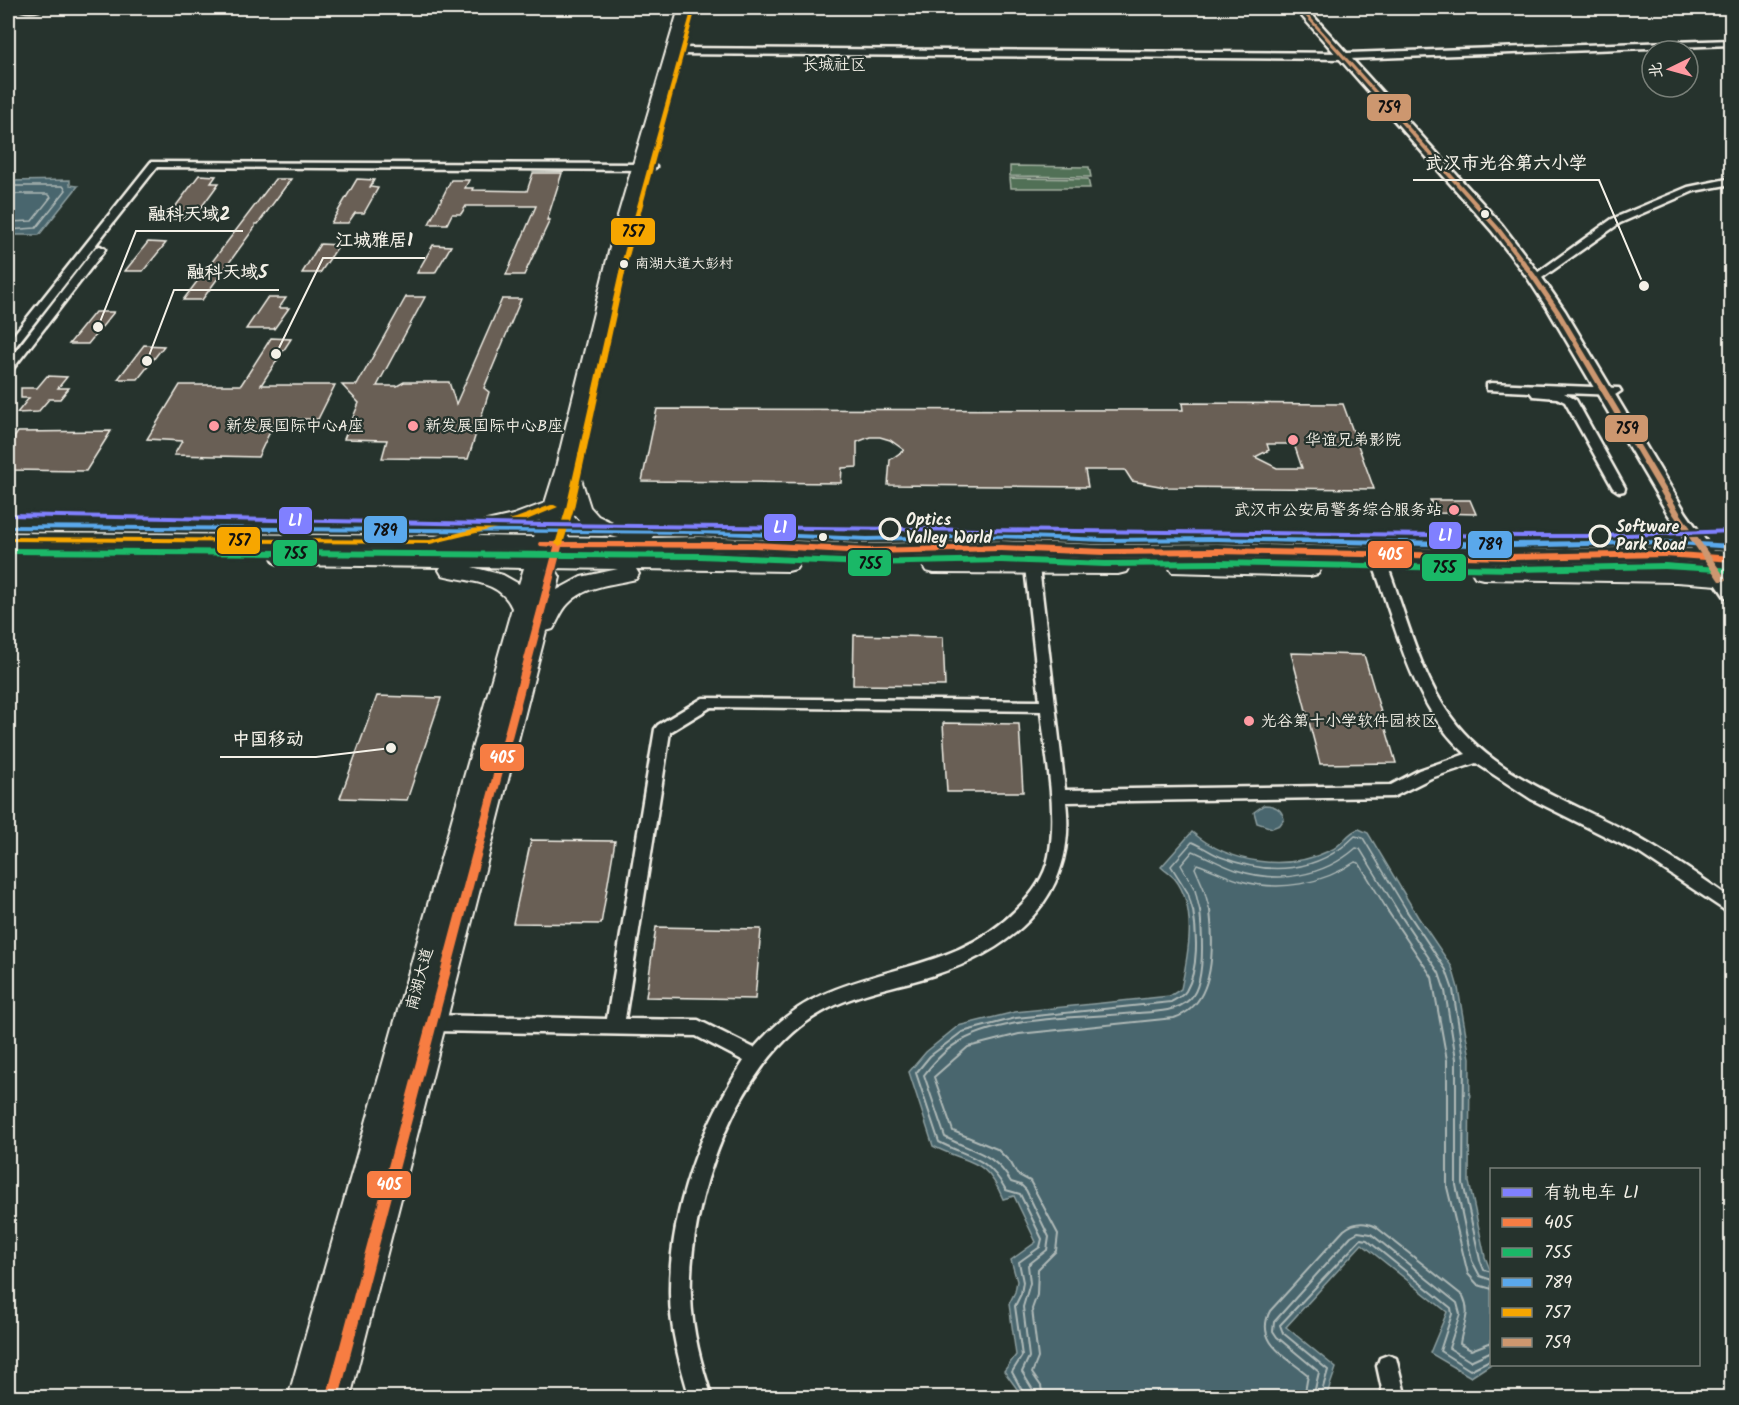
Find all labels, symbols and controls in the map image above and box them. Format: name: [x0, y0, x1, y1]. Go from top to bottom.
north arrow: [1640, 39, 1700, 99]
district label: 长城社区: [802, 53, 866, 78]
text: 北: [1643, 61, 1670, 79]
line badge: 759: [1366, 93, 1412, 122]
text: 759: [1377, 96, 1401, 121]
callout: 武汉市光谷第六小学: [1413, 144, 1599, 180]
text: 武汉市光谷第六小学: [1425, 150, 1587, 179]
callout: 融科天域2: [136, 195, 243, 231]
text: 融科天域2: [148, 201, 230, 230]
unlabelled marker: [1479, 208, 1491, 220]
line badge: 757: [610, 217, 656, 246]
text: 757: [621, 220, 645, 245]
callout: 江城雅居1: [323, 222, 425, 258]
text: 江城雅居1: [335, 227, 413, 256]
place label: 南湖大道大彭村: [635, 253, 733, 275]
callout: 融科天域5: [174, 254, 279, 290]
marker: 南湖大道大彭村: [618, 258, 630, 270]
text: 融科天域5: [186, 259, 269, 288]
place label: 新发展国际中心A座: [226, 414, 364, 439]
place label: 新发展国际中心B座: [425, 414, 563, 439]
line badge: 759: [1604, 414, 1649, 443]
text: 759: [1615, 417, 1639, 442]
marker: 新发展国际中心A座: [207, 419, 221, 433]
marker: 新发展国际中心B座: [406, 419, 420, 433]
place label: 华谊兄弟影院: [1305, 428, 1401, 453]
marker: 华谊兄弟影院: [1286, 433, 1300, 447]
place label: 武汉市公安局警务综合服务站: [1234, 498, 1442, 523]
marker: 武汉市公安局警务综合服务站: [1447, 503, 1461, 517]
line badge: L1: [278, 506, 313, 535]
place label: Optics Valley World: [906, 508, 992, 551]
text: L1: [288, 509, 302, 534]
line badge: L1: [763, 513, 797, 542]
line badge: 789: [363, 515, 408, 544]
place label: Software Park Road: [1616, 515, 1687, 558]
text: L1: [773, 516, 787, 541]
marker: Optics Valley World: [879, 518, 901, 540]
text: 789: [372, 519, 398, 544]
line badge: L1: [1428, 521, 1462, 550]
text: L1: [1438, 524, 1452, 549]
marker: Software Park Road: [1589, 525, 1611, 547]
line badge: 757: [216, 526, 261, 555]
text: 757: [227, 529, 251, 554]
line badge: 789: [1467, 530, 1513, 559]
unlabelled marker: [817, 531, 829, 543]
text: 789: [1477, 533, 1503, 558]
line badge: 755: [272, 539, 318, 567]
line badge: 405: [1367, 540, 1413, 569]
text: 755: [283, 542, 309, 567]
text: 405: [1377, 543, 1404, 568]
line badge: 755: [847, 549, 892, 577]
text: 755: [858, 552, 884, 577]
line badge: 755: [1421, 553, 1467, 582]
text: 755: [1432, 556, 1458, 581]
place label: 光谷第十小学软件园校区: [1261, 709, 1437, 734]
marker: 光谷第十小学软件园校区: [1242, 714, 1256, 728]
callout: 中国移动: [220, 721, 316, 757]
text: 中国移动: [232, 726, 304, 755]
line badge: 405: [479, 743, 525, 772]
text: 405: [489, 746, 516, 771]
street label: 南湖大道: [400, 945, 440, 1013]
legend: [1490, 1168, 1700, 1366]
line badge: 405: [366, 1170, 412, 1199]
text: 405: [376, 1173, 403, 1198]
text: 有轨电车 L1: [1544, 1179, 1639, 1208]
text: 405: [1544, 1209, 1574, 1238]
text: 755: [1544, 1239, 1573, 1268]
text: 789: [1544, 1269, 1572, 1298]
text: 757: [1544, 1299, 1571, 1328]
text: 759: [1544, 1329, 1571, 1358]

